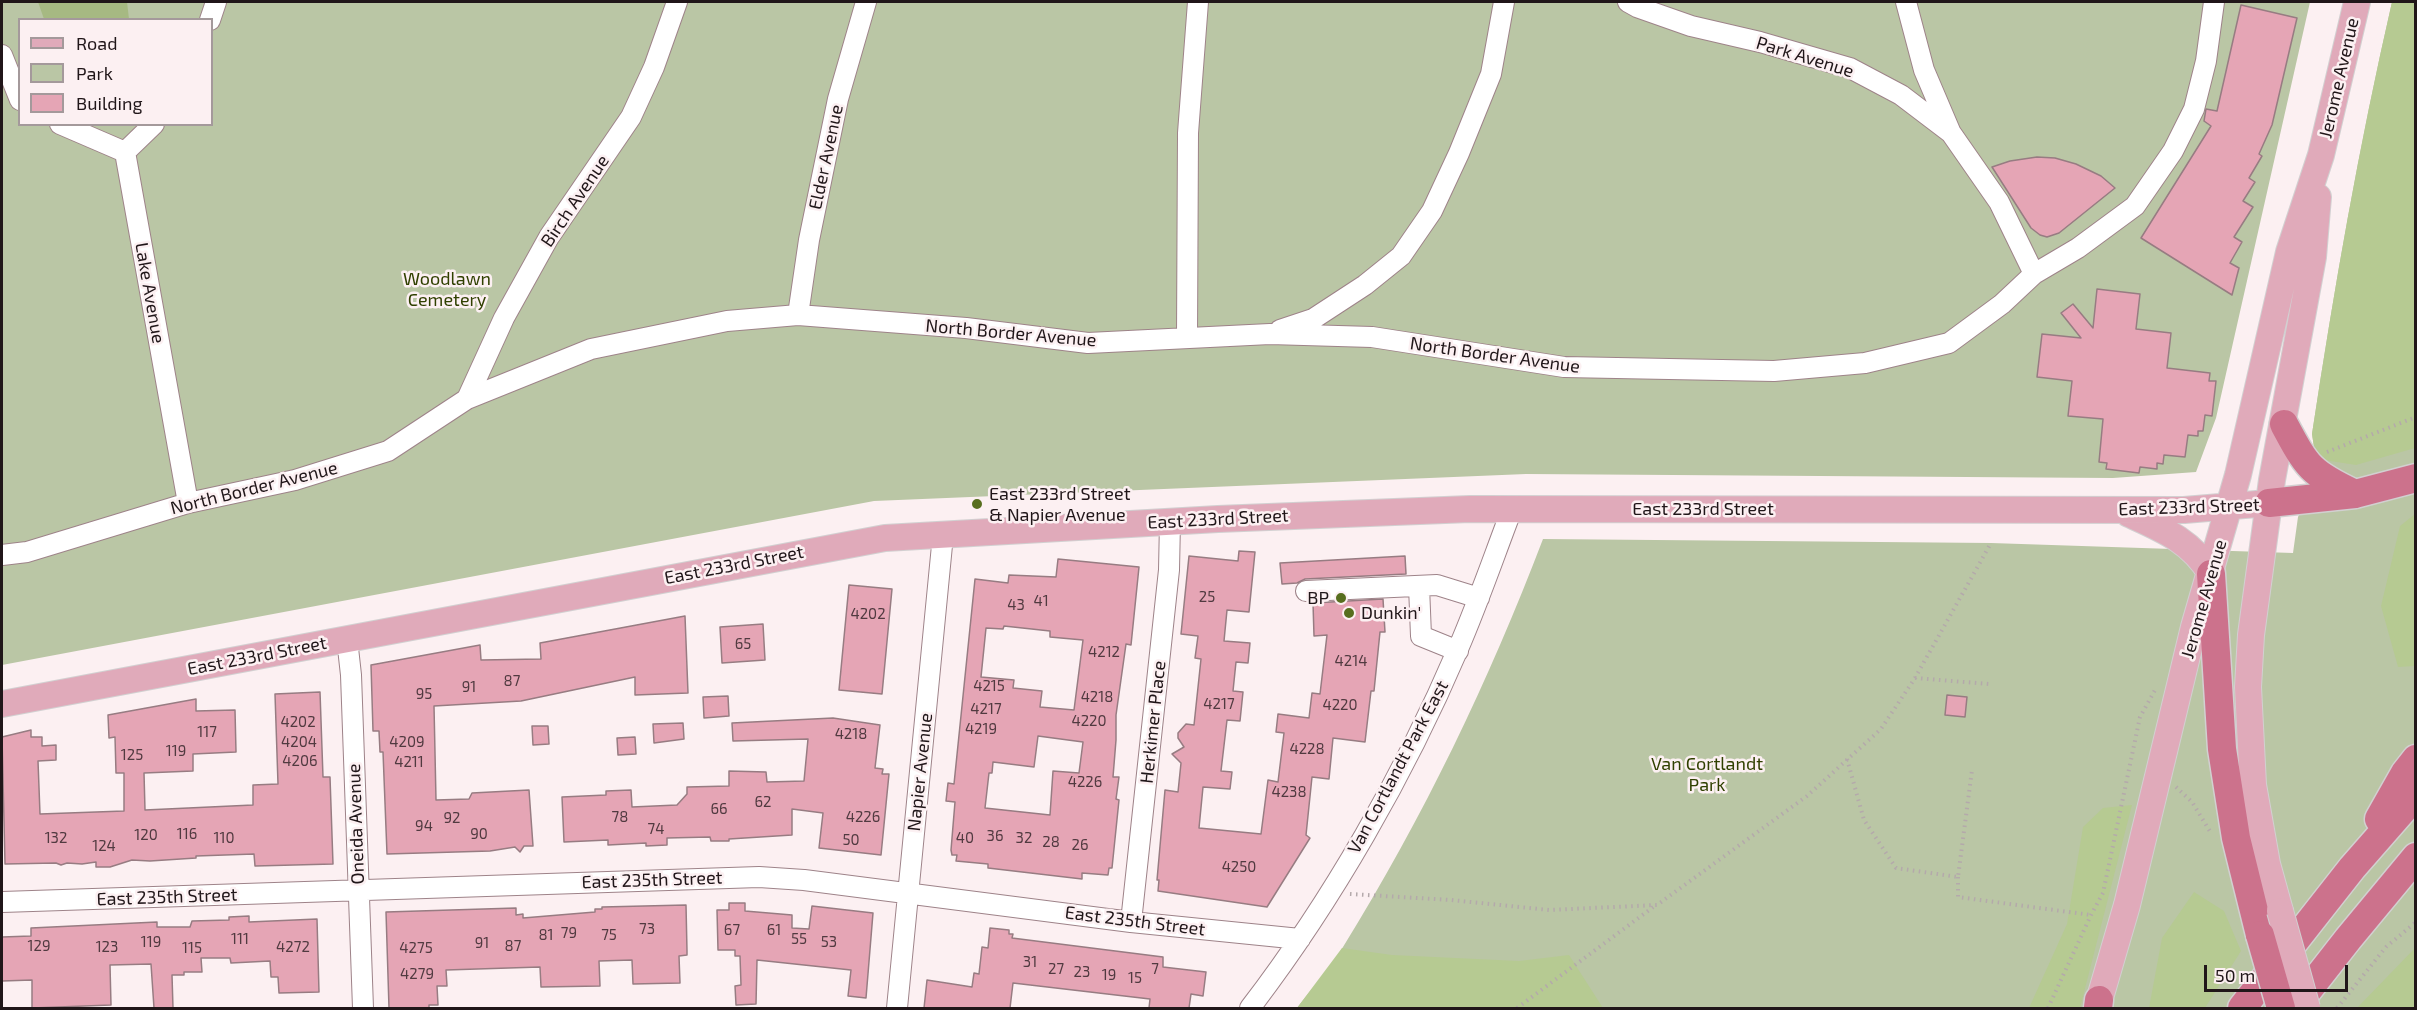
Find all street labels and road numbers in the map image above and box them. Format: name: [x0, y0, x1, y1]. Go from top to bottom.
street label: Jerome Avenue: [2315, 16, 2363, 140]
street label: Park Avenue: [1753, 32, 1857, 82]
street label: Elder Avenue: [804, 102, 848, 212]
street label: Birch Avenue: [536, 151, 614, 251]
street label: Lake Avenue: [131, 241, 169, 345]
street label: North Border Avenue: [925, 315, 1097, 351]
street label: North Border Avenue: [1409, 332, 1581, 378]
street label: North Border Avenue: [168, 457, 340, 519]
street label: East 233rd Street: [2118, 494, 2260, 520]
street label: East 233rd Street: [1632, 498, 1774, 520]
street label: East 233rd Street: [1147, 505, 1289, 533]
street label: Jerome Avenue: [2177, 537, 2231, 661]
street label: East 233rd Street: [662, 541, 806, 589]
street label: East 233rd Street: [185, 632, 329, 680]
street label: Herkimer Place: [1136, 660, 1170, 784]
street label: Van Cortlandt Park East: [1343, 677, 1453, 857]
street label: Napier Avenue: [903, 712, 937, 832]
street label: Oneida Avenue: [343, 763, 369, 885]
street label: East 235th Street: [581, 867, 723, 893]
street label: East 235th Street: [96, 884, 238, 910]
street label: East 235th Street: [1064, 902, 1206, 940]

